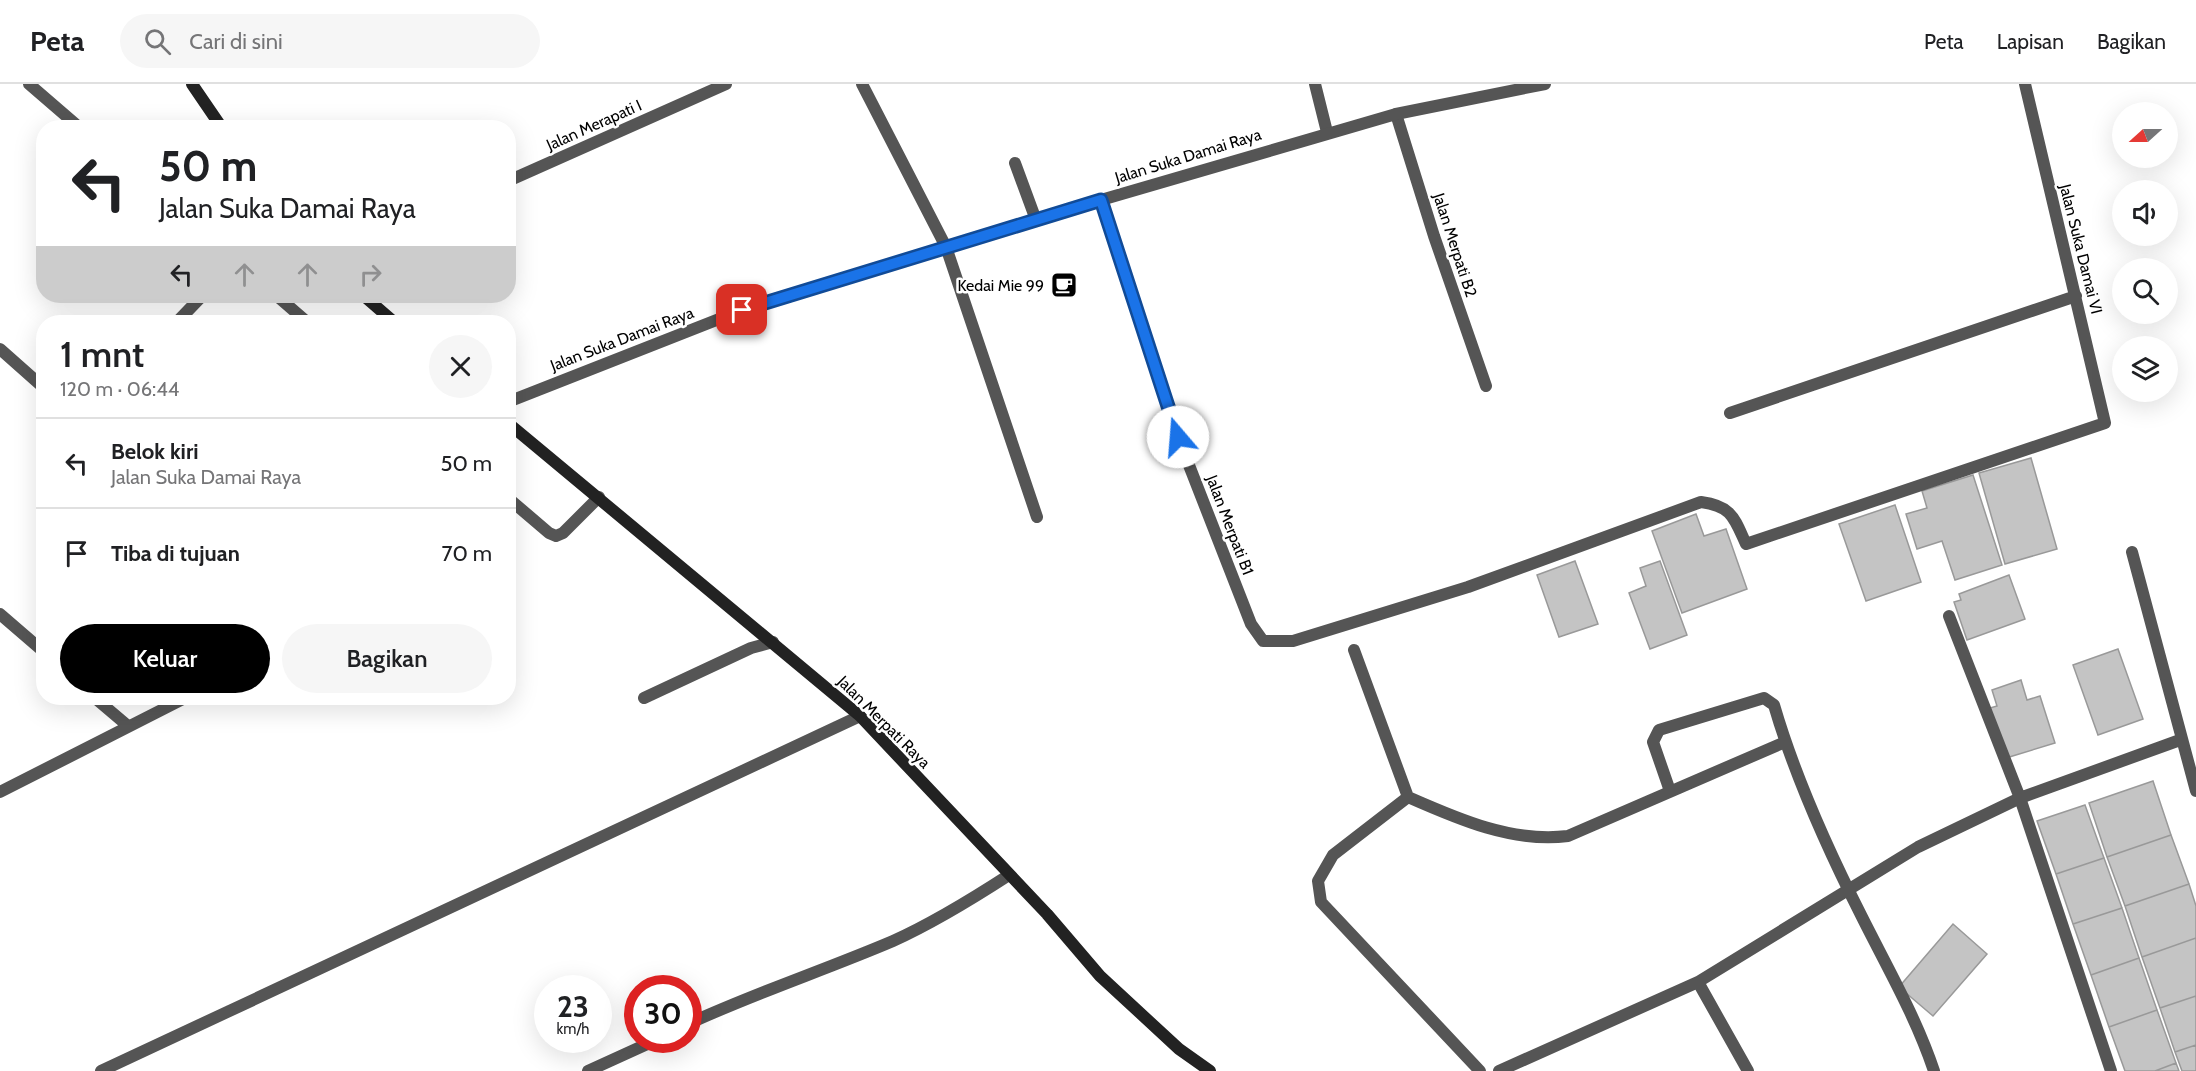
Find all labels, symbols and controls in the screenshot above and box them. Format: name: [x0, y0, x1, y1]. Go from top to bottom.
search box: [120, 14, 540, 68]
text: Peta: [30, 24, 84, 58]
icon: search: [141, 25, 174, 58]
text: Cari di sini: [189, 28, 283, 55]
text: Peta: [1924, 29, 1964, 54]
text: Lapisan: [1997, 29, 2064, 54]
text: Bagikan: [2097, 29, 2166, 54]
street label: Jalan Merapati I: [543, 96, 645, 155]
north arrow: [2112, 102, 2178, 168]
map controls: [2112, 102, 2178, 402]
street label: Jalan Suka Damai Raya: [1112, 125, 1264, 188]
text: 50 m: [159, 140, 257, 192]
icon: left: [60, 144, 138, 222]
button: sound: [2112, 180, 2178, 246]
street label: Jalan Suka Damai VI: [2055, 181, 2106, 316]
street label: Jalan Merpati B2: [1429, 190, 1481, 299]
text: Jalan Suka Damai Raya: [159, 192, 416, 225]
icon: left: [165, 258, 198, 291]
icon: ahead: [228, 258, 261, 291]
icon: ahead: [291, 258, 324, 291]
icon: right: [354, 258, 387, 291]
button: search: [2112, 258, 2178, 324]
cafe icon: Kedai Mie 99: [1049, 270, 1079, 300]
place label: Kedai Mie 99: [958, 276, 1044, 295]
pin: [716, 284, 767, 335]
icon: arrive: [725, 293, 758, 326]
street label: Jalan Suka Damai Raya: [547, 303, 697, 375]
text: 1 mnt: [60, 332, 144, 376]
button: close: [429, 335, 492, 398]
button: layers: [2112, 336, 2178, 402]
text: 120 m · 06:44: [60, 377, 179, 401]
position arrow: [1146, 405, 1210, 469]
text: Belok kiri: [111, 438, 198, 465]
icon: left: [60, 447, 93, 480]
text: 50 m: [440, 450, 492, 477]
text: Jalan Suka Damai Raya: [111, 465, 301, 489]
street label: Jalan Merpati B1: [1202, 472, 1258, 578]
icon: arrive: [60, 537, 93, 570]
text: Tiba di tujuan: [111, 540, 240, 567]
text: 70 m: [442, 540, 492, 567]
button: Keluar: [60, 624, 270, 693]
button: Bagikan: [282, 624, 492, 693]
street label: Jalan Merpati Raya: [833, 671, 934, 772]
speed limit sign: 30: [624, 975, 702, 1053]
text: 23: [557, 988, 589, 1025]
text: km/h: [557, 1020, 589, 1038]

